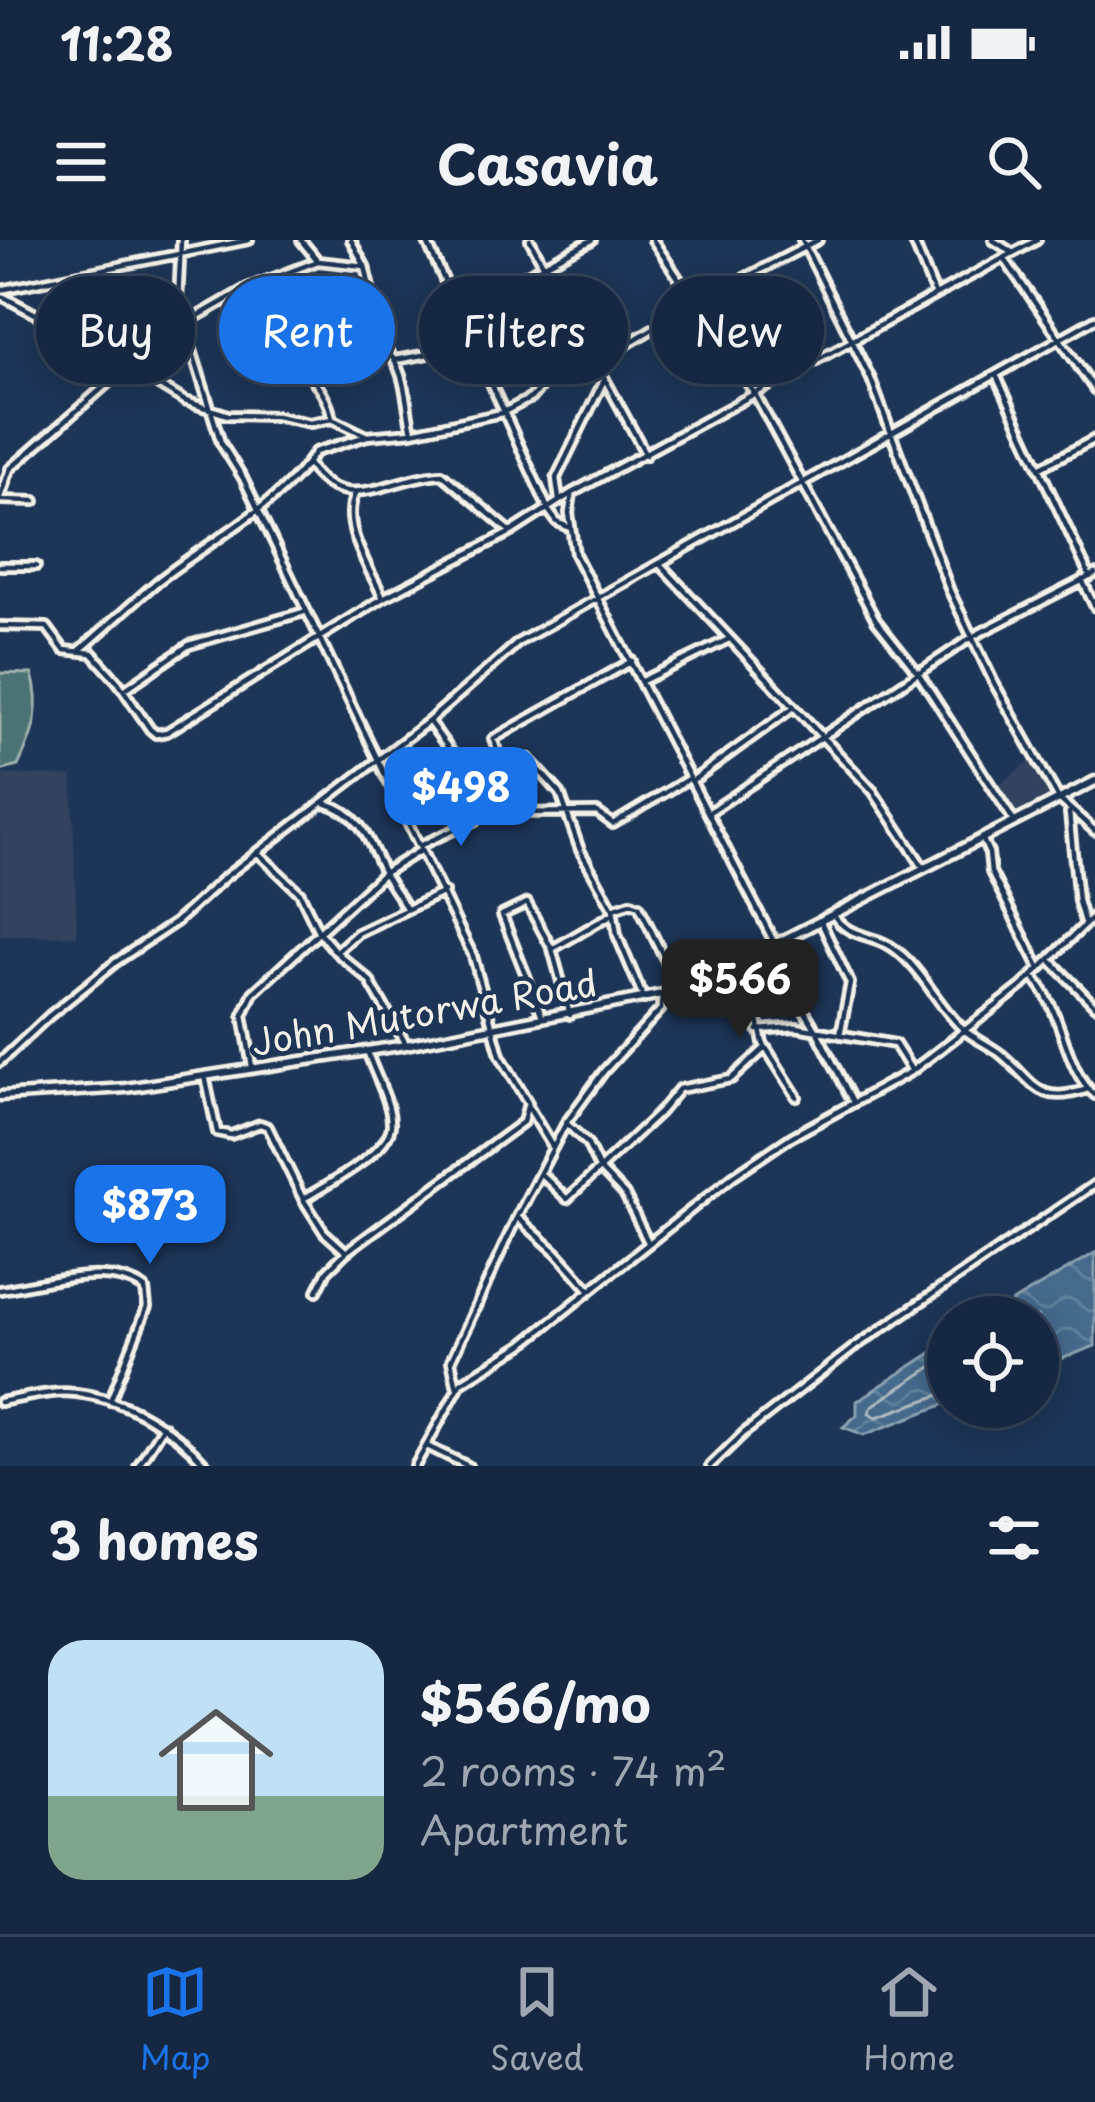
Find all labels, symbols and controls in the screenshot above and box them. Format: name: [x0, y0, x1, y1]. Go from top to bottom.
text: 11:28: [60, 8, 174, 76]
text: Casavia: [437, 122, 658, 203]
icon: menu: [48, 129, 114, 195]
icon: search: [981, 129, 1047, 195]
chip: Buy: [36, 276, 195, 384]
chip: Rent: [219, 276, 395, 384]
chip: Filters: [419, 276, 628, 384]
chip: New: [652, 276, 824, 384]
pin: $498: [390, 747, 532, 849]
text: $498: [411, 756, 511, 815]
pin: $566: [669, 939, 811, 1041]
text: $566: [689, 948, 791, 1007]
street label: John Mutorwa Road: [247, 954, 601, 1068]
pin: $873: [79, 1165, 221, 1267]
text: $873: [102, 1174, 198, 1233]
map controls: [927, 1296, 1059, 1428]
button: locate: [927, 1296, 1059, 1428]
text: 3 homes: [48, 1500, 259, 1577]
icon: filters: [981, 1505, 1047, 1571]
text: $566/mo: [420, 1663, 651, 1740]
icon: home: [144, 1688, 288, 1832]
text: 2 rooms · 74 m²: [420, 1740, 727, 1799]
text: Apartment: [420, 1799, 628, 1858]
tab: Map: [140, 1959, 210, 2081]
tab: Saved: [490, 1959, 584, 2081]
tab: Home: [863, 1959, 955, 2081]

